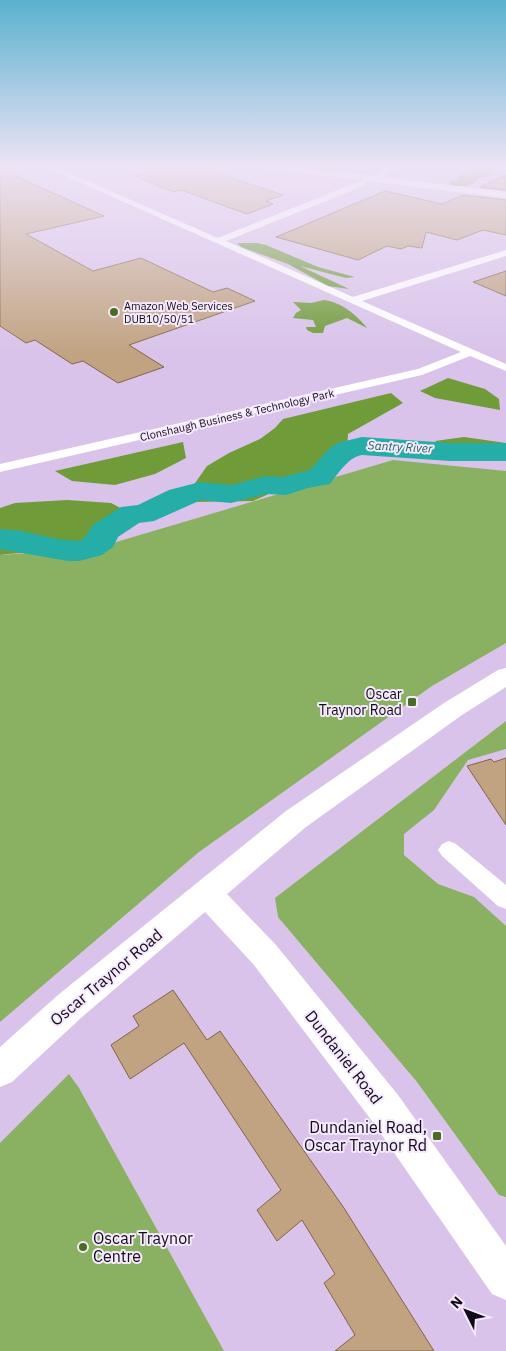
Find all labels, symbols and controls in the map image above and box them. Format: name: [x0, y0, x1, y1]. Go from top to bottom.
place label: Amazon Web Services DUB10/50/51: [124, 299, 233, 326]
marker: Amazon Web Services DUB10/50/51: [108, 306, 120, 318]
street label: Clonshaugh Business & Technology Park: [138, 386, 336, 444]
water label: Santry River: [367, 437, 433, 456]
place label: Oscar Traynor Road: [319, 685, 402, 719]
marker: Oscar Traynor Road: [406, 696, 418, 708]
street label: Oscar Traynor Road: [46, 924, 166, 1030]
street label: Dundaniel Road: [301, 1006, 387, 1108]
place label: Dundaniel Road, Oscar Traynor Rd: [304, 1117, 427, 1155]
marker: Dundaniel Road, Oscar Traynor Rd: [431, 1130, 443, 1142]
place label: Oscar Traynor Centre: [93, 1228, 193, 1266]
marker: Oscar Traynor Centre: [77, 1241, 89, 1253]
north arrow: [441, 1286, 491, 1336]
text: N: [446, 1293, 466, 1312]

